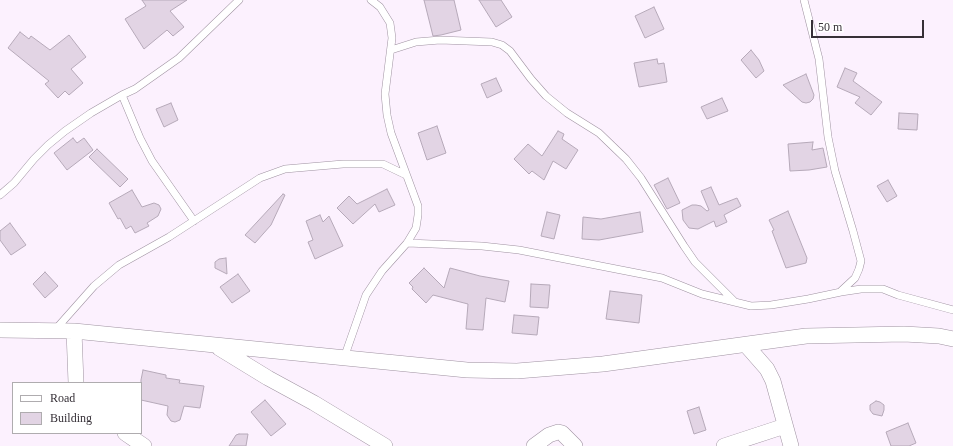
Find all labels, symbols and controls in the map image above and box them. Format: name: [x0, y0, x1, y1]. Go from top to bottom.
scale bar: [813, 12, 926, 38]
text: 50 m: [818, 20, 842, 34]
legend: [12, 382, 142, 434]
text: Road: [50, 391, 75, 405]
text: Building: [50, 411, 92, 425]

